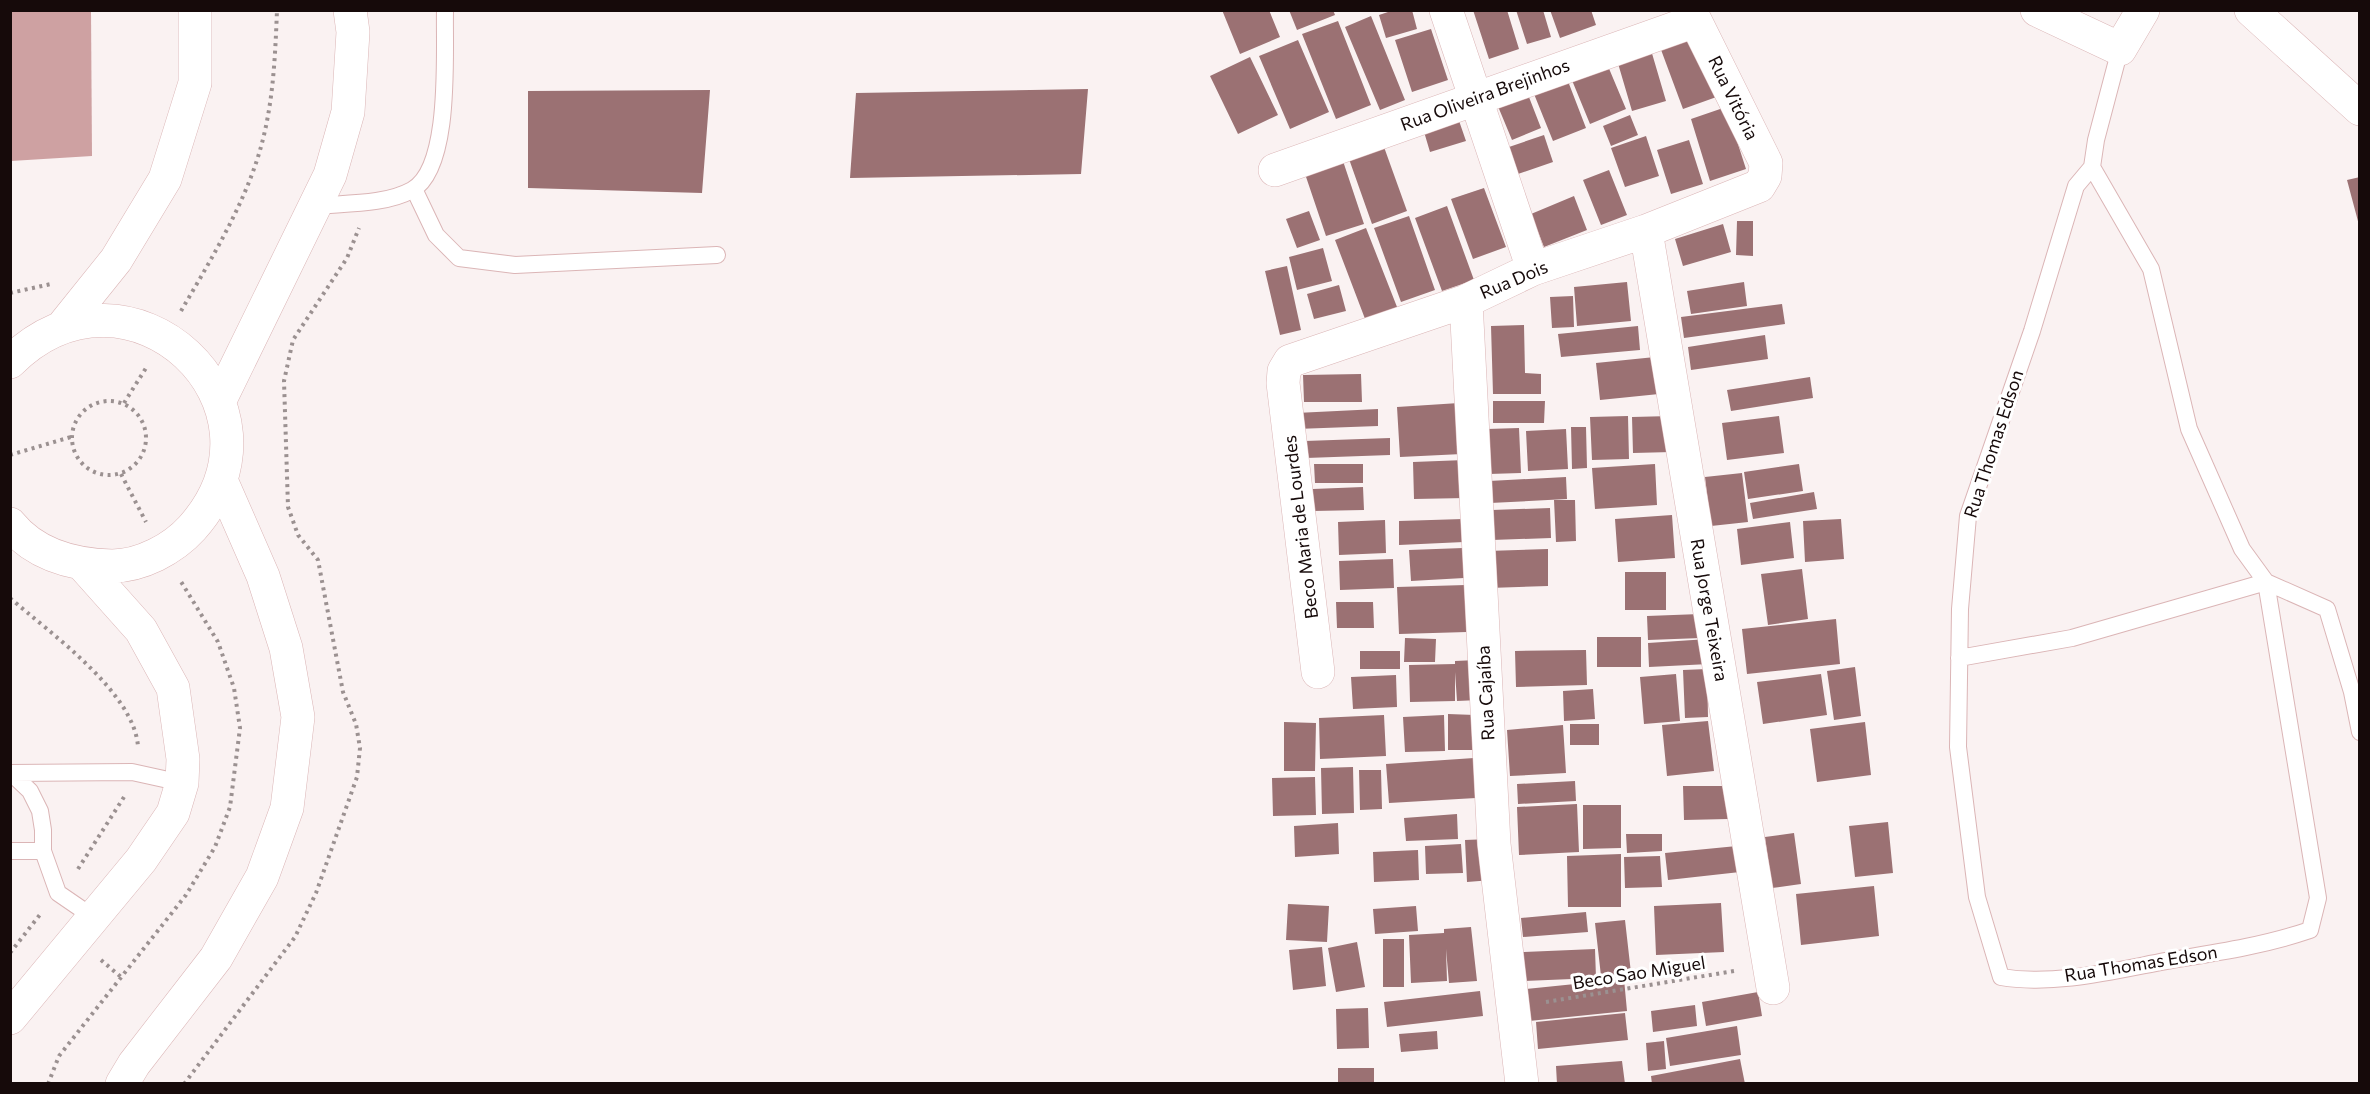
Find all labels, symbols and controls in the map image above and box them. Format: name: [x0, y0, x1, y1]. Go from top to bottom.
street label: Rua Vitória: [1704, 52, 1764, 143]
street label: Rua Oliveira Brejinhos: [1397, 53, 1572, 135]
street label: Rua Dois: [1476, 255, 1551, 303]
street label: Rua Thomas Edson: [1959, 367, 2027, 521]
street label: Beco Maria de Lourdes: [1278, 434, 1322, 620]
street label: Rua Jorge Teixeira: [1687, 537, 1733, 683]
street label: Rua Cajaíba: [1472, 645, 1498, 741]
street label: Rua Thomas Edson: [2063, 940, 2219, 986]
street label: Beco Sao Miguel: [1571, 951, 1707, 993]

